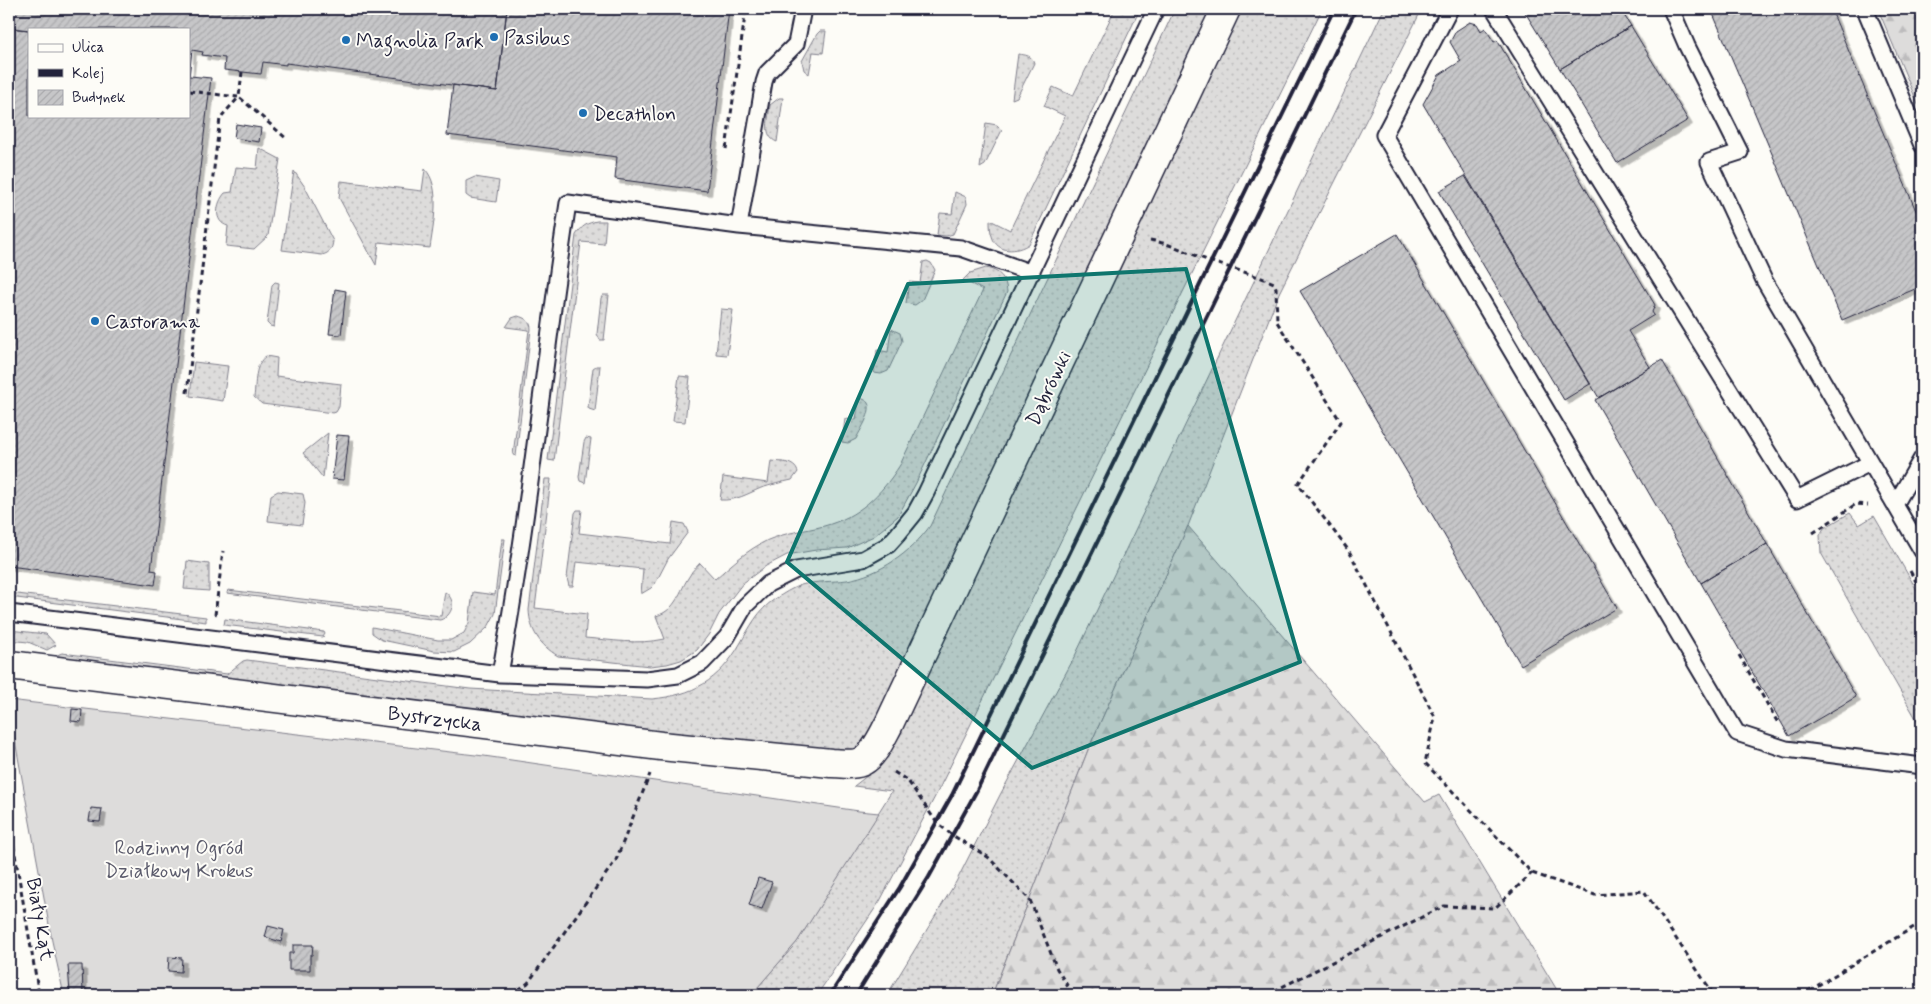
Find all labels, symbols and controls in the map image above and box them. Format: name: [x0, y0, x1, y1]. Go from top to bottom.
place label: Pasibus: [504, 25, 570, 52]
legend: [28, 28, 190, 118]
place label: Magnolia Park: [356, 28, 484, 57]
marker: Pasibus: [488, 31, 500, 43]
marker: Magnolia Park: [340, 34, 352, 46]
text: Ulica: [72, 38, 105, 58]
text: Kolej: [72, 64, 104, 84]
text: Budynek: [72, 88, 126, 108]
place label: Decathlon: [593, 101, 676, 128]
marker: Decathlon: [577, 107, 589, 119]
place label: Castorama: [105, 309, 201, 336]
marker: Castorama: [89, 315, 101, 327]
street label: Dąbrówki: [1020, 347, 1078, 431]
street label: Bystrzycka: [386, 700, 484, 739]
park label: Rodzinny Ogród Działkowy Krokus: [105, 835, 254, 885]
street label: Biały Kąt: [19, 876, 60, 963]

